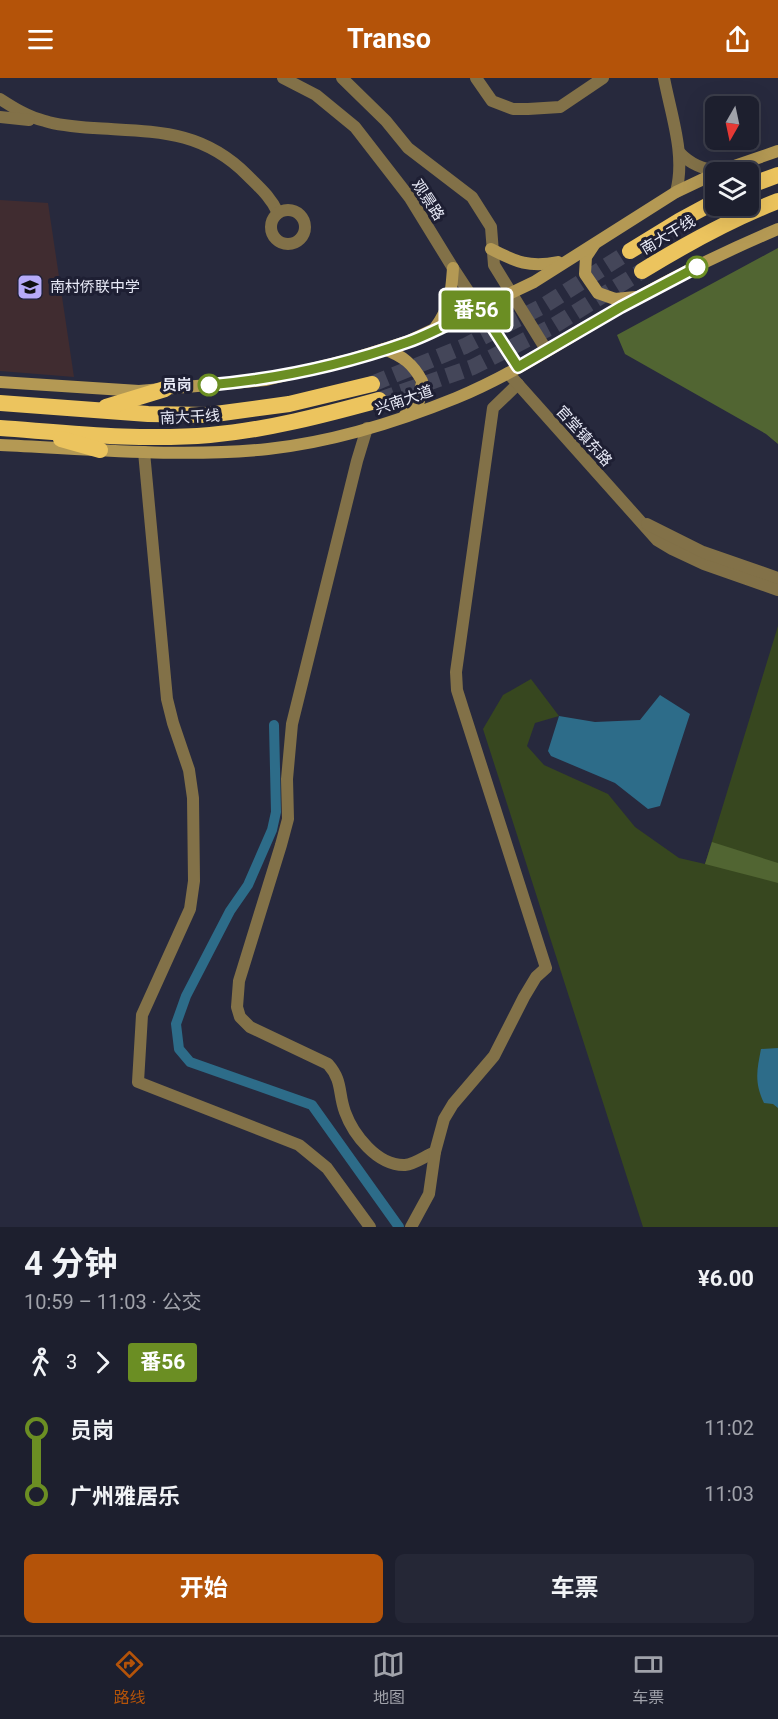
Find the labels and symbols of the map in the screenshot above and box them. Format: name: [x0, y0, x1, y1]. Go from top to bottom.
north arrow: [705, 96, 759, 150]
street label: 观景路: [408, 176, 448, 224]
street label: 南大干线: [638, 212, 698, 258]
unlabelled marker: [686, 256, 708, 278]
school or university icon: 南村侨联中学: [15, 272, 45, 302]
place label: 南村侨联中学: [50, 278, 140, 296]
line badge: 番56: [442, 290, 510, 330]
marker: 员岗: [198, 374, 220, 396]
place label: 员岗: [162, 376, 192, 394]
street label: 兴南大道: [373, 382, 435, 418]
street label: 官堂镇东路: [552, 402, 616, 470]
street label: 南大干线: [160, 406, 220, 428]

